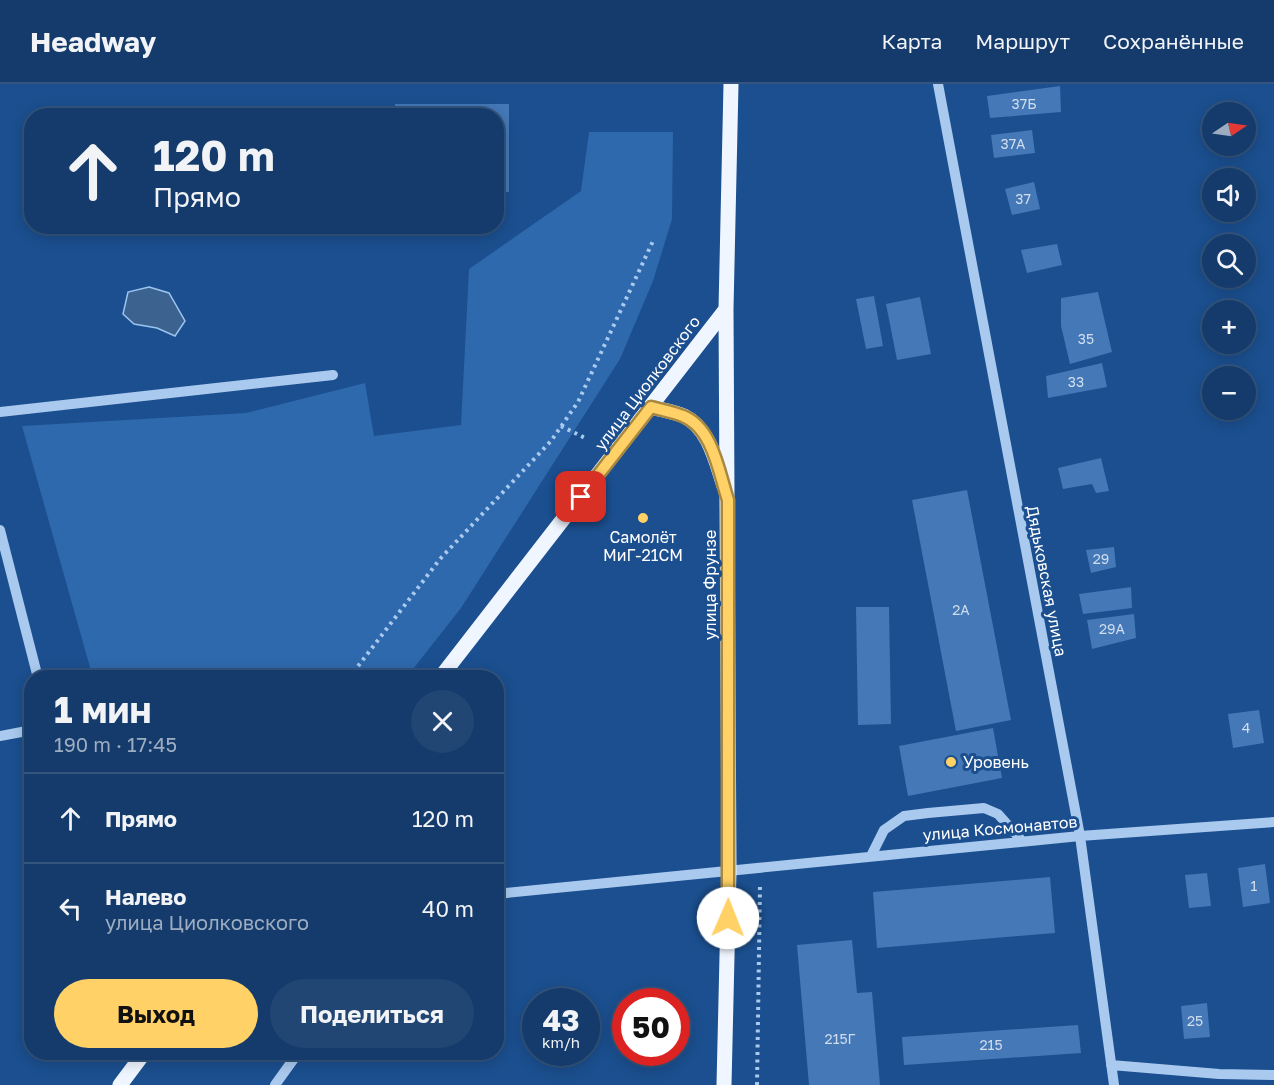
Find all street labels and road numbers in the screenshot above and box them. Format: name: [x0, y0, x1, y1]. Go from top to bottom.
street label: улица Циолковского: [590, 312, 704, 454]
street label: Дядьковская улица: [1023, 504, 1071, 658]
street label: улица Фрунзе: [700, 530, 720, 640]
street label: улица Космонавтов: [922, 811, 1078, 845]

